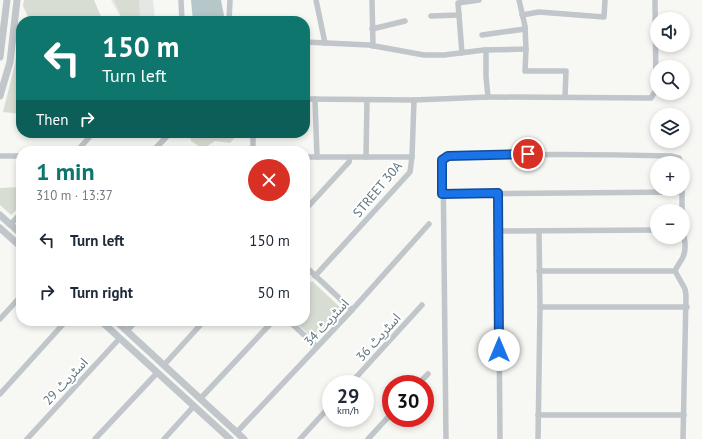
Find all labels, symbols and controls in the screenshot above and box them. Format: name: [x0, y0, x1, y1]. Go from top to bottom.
map controls: [650, 12, 690, 244]
button: sound: [650, 12, 690, 52]
text: 150 m: [102, 28, 179, 65]
icon: left: [36, 32, 88, 84]
button: search: [650, 60, 690, 100]
text: Turn left: [102, 64, 167, 87]
icon: right: [76, 108, 98, 130]
button: layers: [650, 108, 690, 148]
text: Then: [36, 110, 68, 129]
pin: [511, 137, 545, 171]
icon: arrive: [517, 143, 539, 165]
text: 1 min: [36, 156, 95, 187]
button: +: [650, 156, 690, 196]
street label: STREET 30A: [349, 158, 406, 221]
button: close: [248, 159, 290, 201]
text: 310 m · 13:37: [36, 187, 113, 204]
button: −: [650, 204, 690, 244]
icon: left: [36, 229, 58, 251]
text: Turn left: [70, 231, 124, 250]
text: 150 m: [249, 231, 290, 250]
icon: right: [36, 281, 58, 303]
text: Turn right: [70, 283, 133, 302]
text: 50 m: [257, 283, 290, 302]
street label: اسٹریٹ 34: [300, 295, 353, 350]
street label: اسٹریٹ 36: [352, 310, 404, 365]
position arrow: [478, 329, 520, 371]
street label: اسٹریٹ 29: [39, 354, 92, 409]
speed limit sign: 30: [382, 375, 434, 427]
text: 29: [337, 383, 359, 409]
text: km/h: [337, 404, 359, 417]

